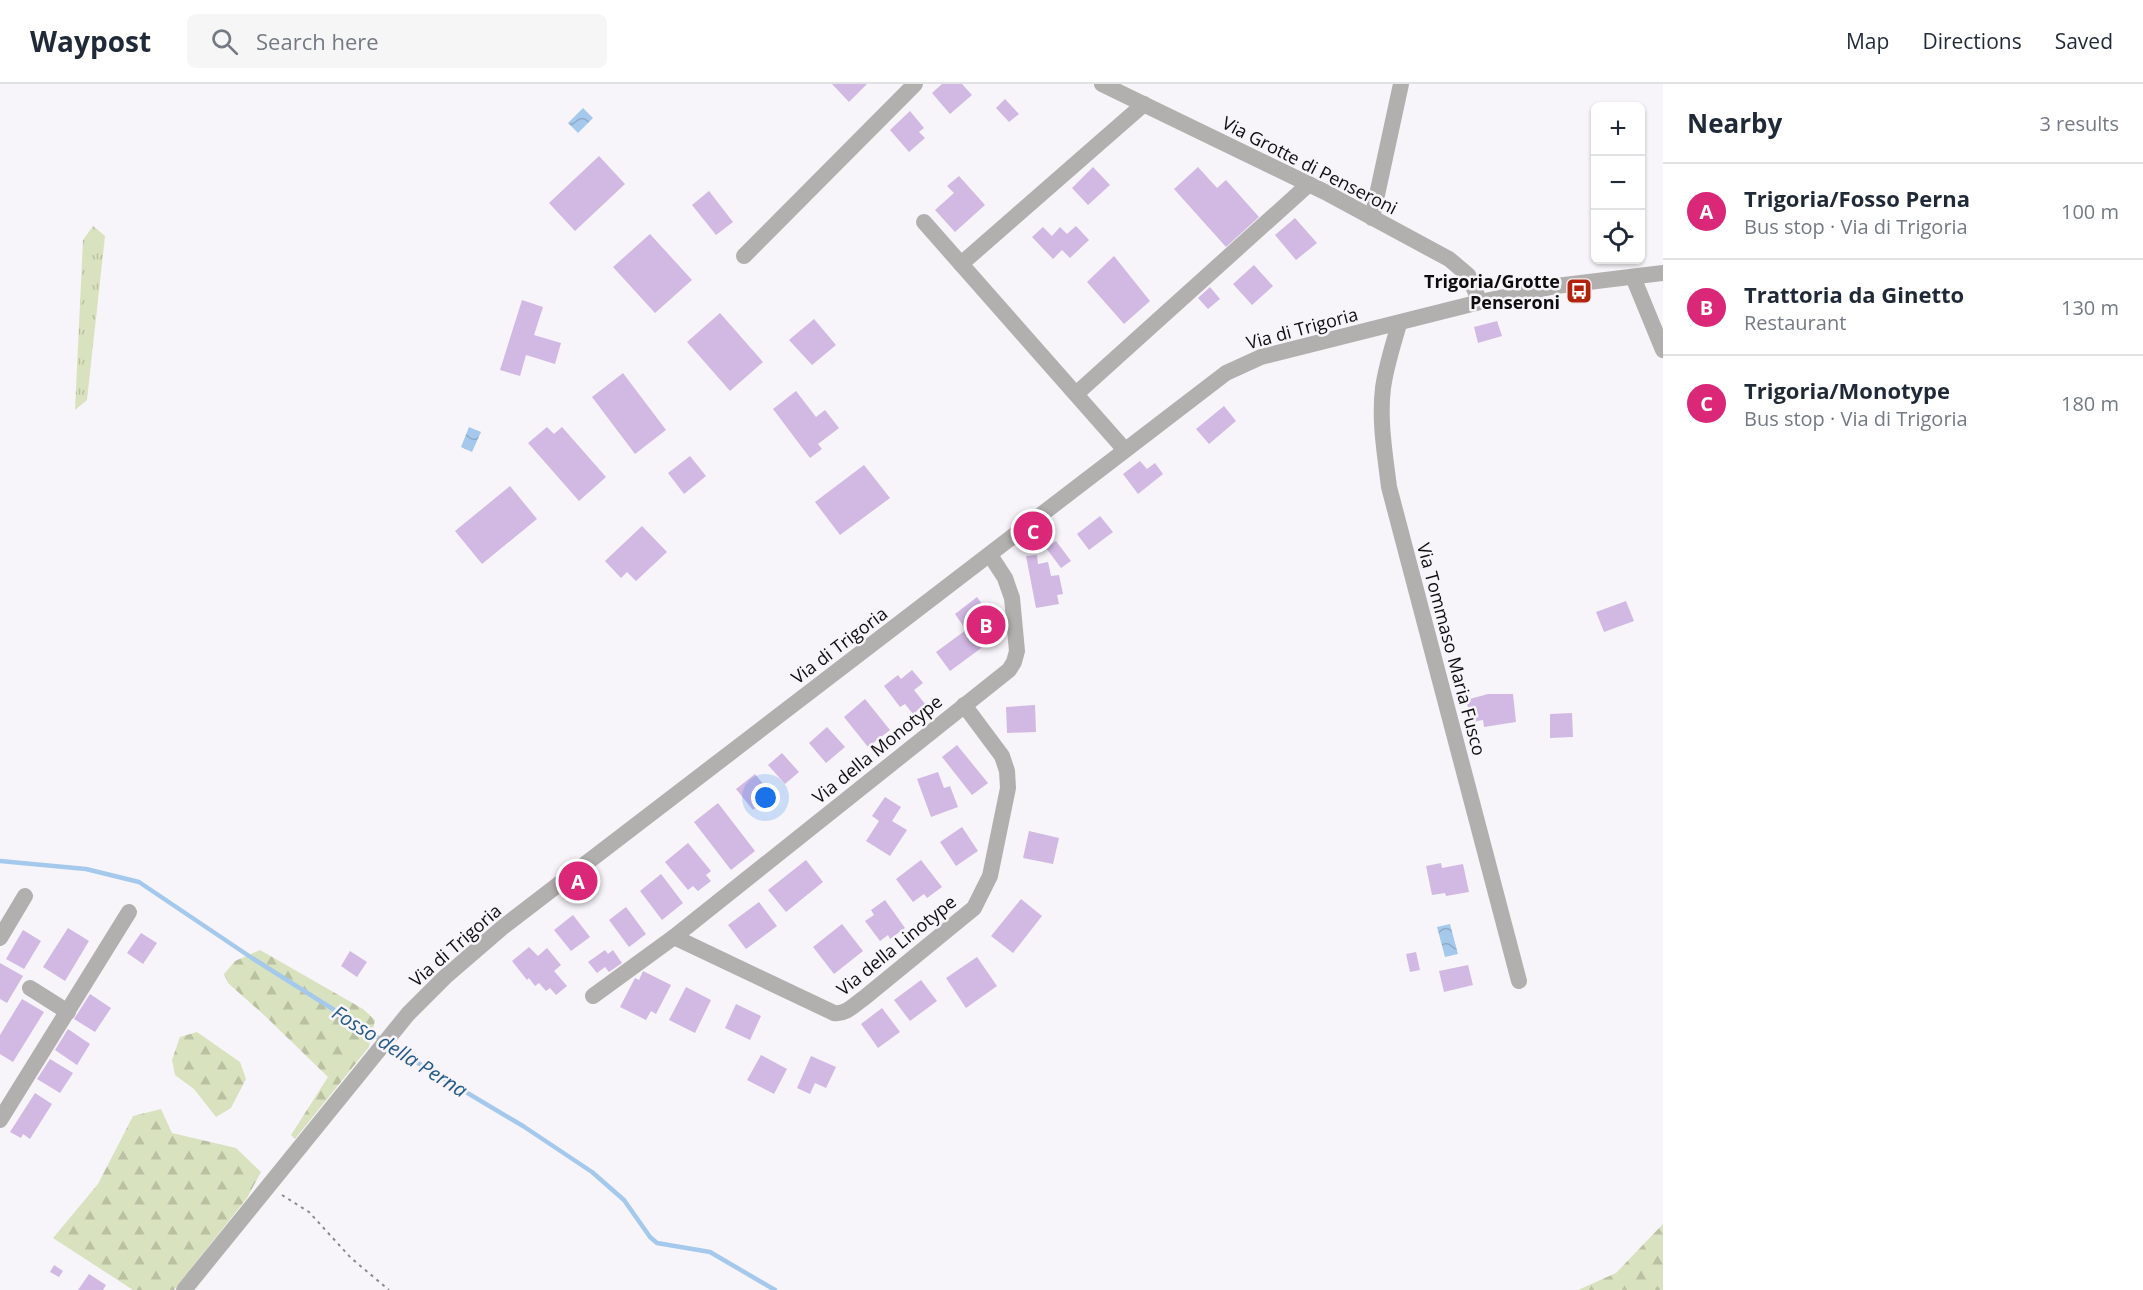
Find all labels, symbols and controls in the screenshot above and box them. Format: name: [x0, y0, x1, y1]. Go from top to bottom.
search box: [187, 14, 607, 68]
text: Waypost: [30, 22, 151, 60]
icon: search: [208, 25, 241, 58]
text: Search here: [256, 26, 379, 56]
text: Map: [1846, 27, 1889, 55]
text: Directions: [1922, 27, 2022, 55]
text: Saved: [2055, 27, 2113, 55]
map controls: [1591, 102, 1645, 264]
button: +: [1591, 102, 1645, 156]
text: Nearby: [1687, 105, 1782, 141]
street label: Via Grotte di Penseroni: [1218, 110, 1402, 220]
text: 3 results: [2039, 110, 2119, 137]
button: −: [1591, 156, 1645, 210]
text: Trigoria/Fosso Perna: [1744, 183, 1970, 213]
text: A: [1700, 198, 1713, 225]
text: 100 m: [2061, 198, 2119, 225]
button: locate: [1591, 210, 1645, 264]
text: Bus stop · Via di Trigoria: [1744, 213, 1968, 240]
place label: Trigoria/Grotte Penseroni: [1424, 269, 1560, 314]
bus stop icon: Trigoria/Grotte Penseroni: [1564, 276, 1594, 306]
text: Trattoria da Ginetto: [1744, 279, 1964, 309]
text: B: [1700, 294, 1713, 321]
text: 130 m: [2061, 294, 2119, 321]
street label: Via di Trigoria: [1244, 302, 1360, 354]
text: Restaurant: [1744, 309, 1846, 336]
text: Trigoria/Monotype: [1744, 375, 1950, 405]
text: C: [1700, 390, 1713, 417]
text: 180 m: [2061, 390, 2119, 417]
text: Bus stop · Via di Trigoria: [1744, 405, 1968, 432]
pin: C: [1014, 508, 1052, 554]
street label: Via Tommaso Maria Fusco: [1412, 540, 1492, 758]
street label: Via di Trigoria: [786, 601, 892, 689]
pin: B: [966, 602, 1006, 648]
street label: Via della Monotype: [807, 689, 947, 809]
your location: [751, 783, 780, 812]
pin: A: [558, 858, 598, 904]
street label: Via della Linotype: [831, 889, 961, 1001]
street label: Via di Trigoria: [404, 898, 506, 992]
water label: Fosso della Perna: [327, 999, 473, 1103]

